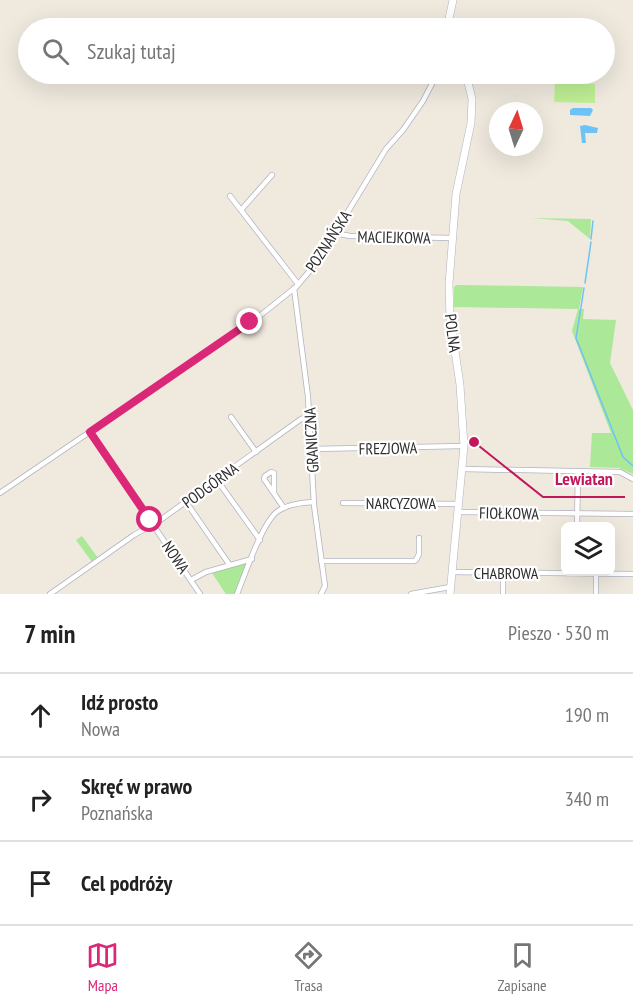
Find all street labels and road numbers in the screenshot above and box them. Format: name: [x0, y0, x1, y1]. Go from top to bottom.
street label: POZNAŃSKA: [301, 206, 355, 275]
street label: MACIEJKOWA: [357, 226, 431, 248]
street label: POLNA: [441, 313, 465, 354]
street label: GRANICZNA: [299, 406, 323, 473]
street label: FREZJOWA: [359, 437, 418, 459]
street label: PODGÓRNA: [178, 458, 242, 512]
street label: NARCYZOWA: [366, 493, 437, 513]
street label: FIOŁKOWA: [479, 502, 540, 524]
street label: NOWA: [158, 537, 194, 577]
street label: CHABROWA: [474, 563, 539, 583]

